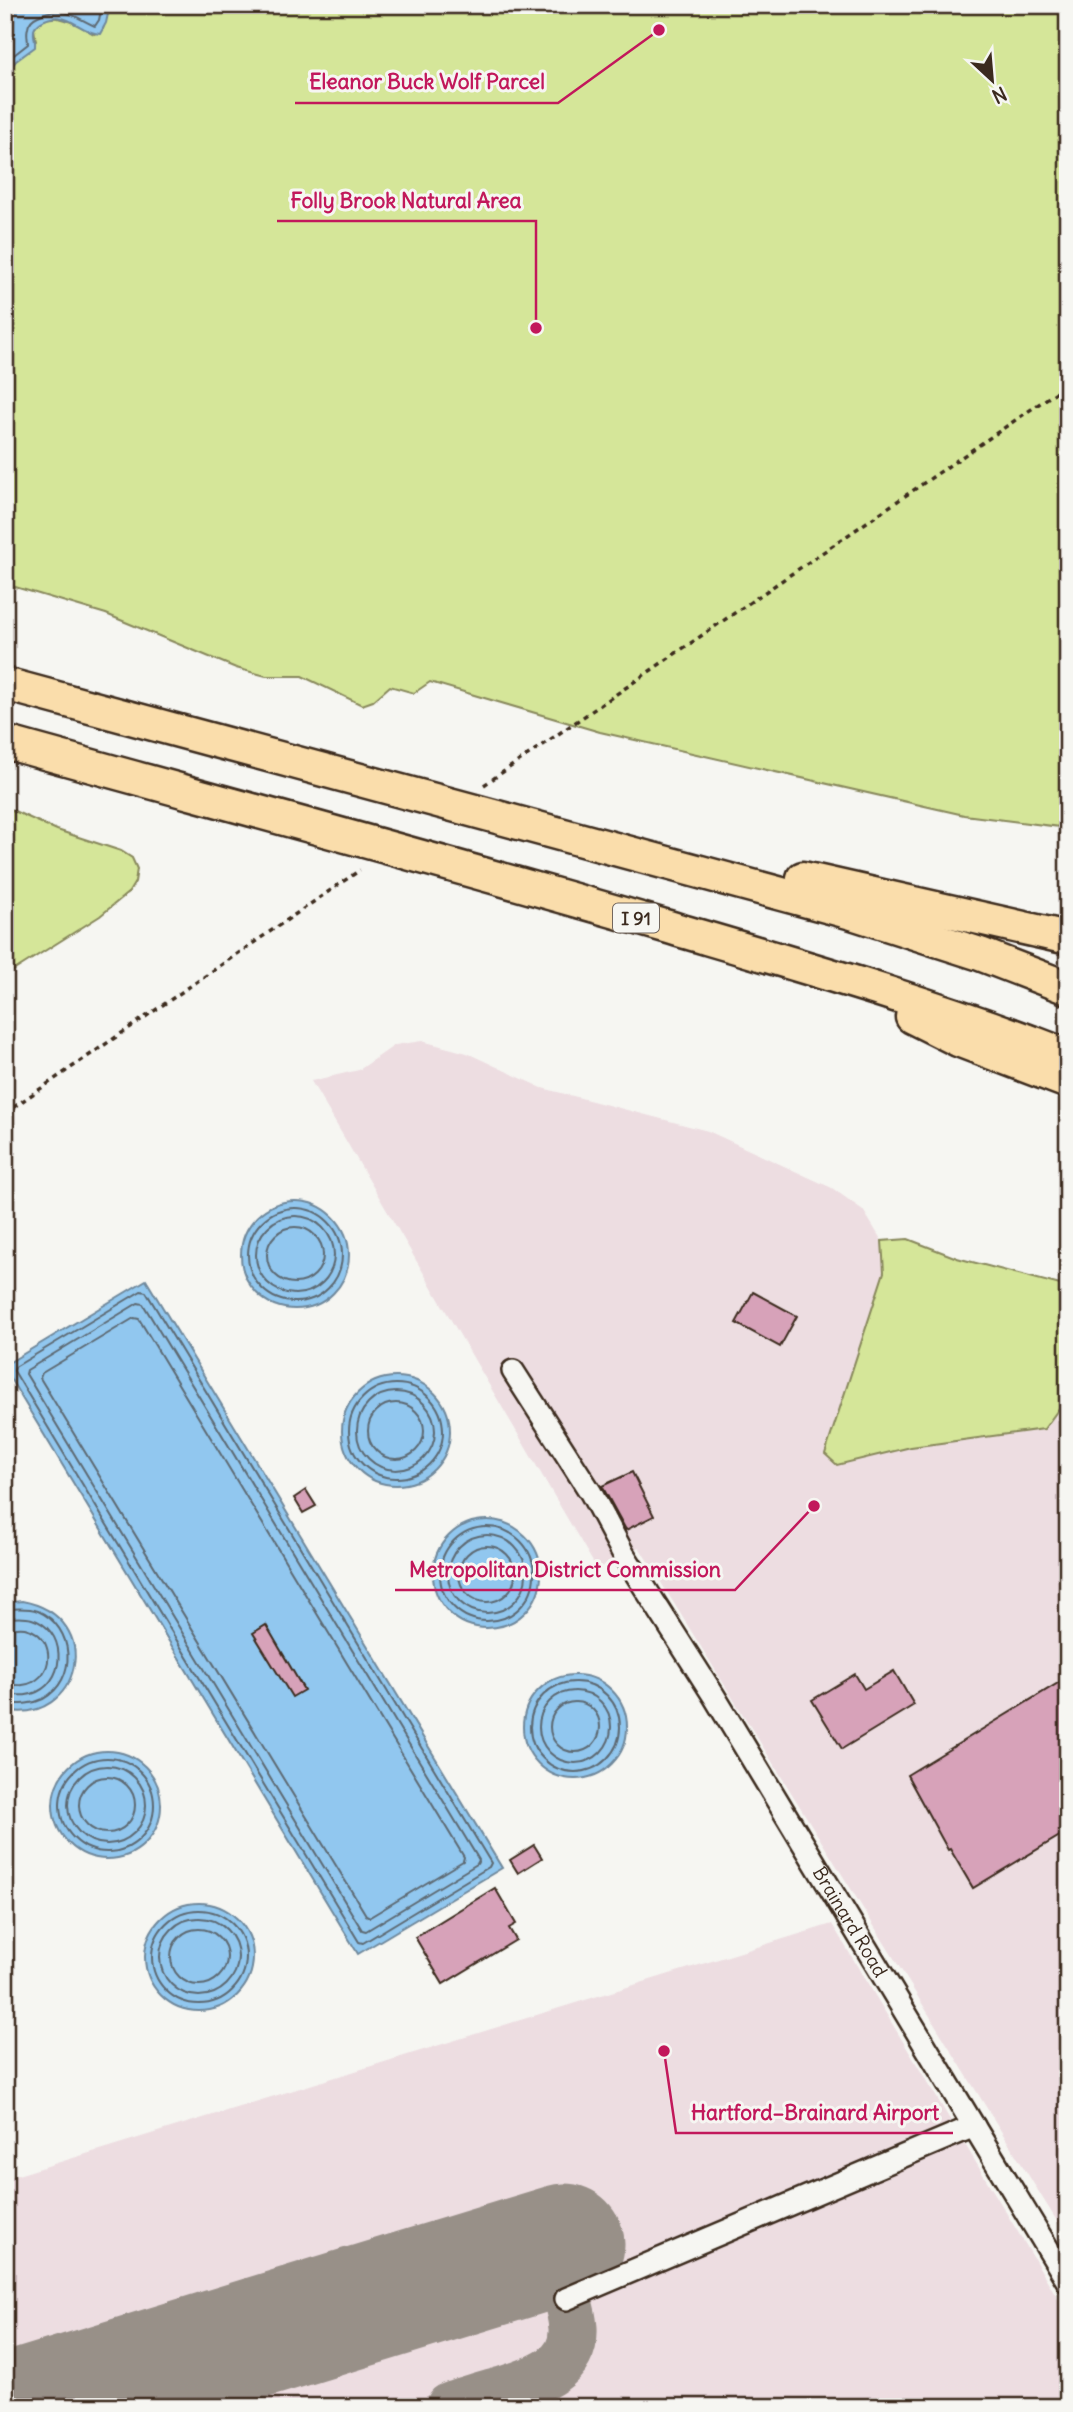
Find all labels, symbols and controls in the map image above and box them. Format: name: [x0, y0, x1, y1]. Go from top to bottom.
north arrow: [958, 46, 1028, 116]
callout: Eleanor Buck Wolf Parcel: [295, 61, 558, 103]
text: Eleanor Buck Wolf Parcel: [309, 68, 545, 95]
text: N: [988, 82, 1011, 109]
callout: Folly Brook Natural Area: [277, 179, 536, 221]
text: Folly Brook Natural Area: [291, 187, 521, 214]
road number: I 91: [613, 903, 659, 932]
callout: Metropolitan District Commission: [395, 1548, 735, 1590]
text: Metropolitan District Commission: [409, 1556, 721, 1583]
street label: Brainard Road: [808, 1862, 893, 1981]
callout: Hartford–Brainard Airport: [676, 2091, 953, 2133]
text: Hartford–Brainard Airport: [691, 2099, 940, 2126]

